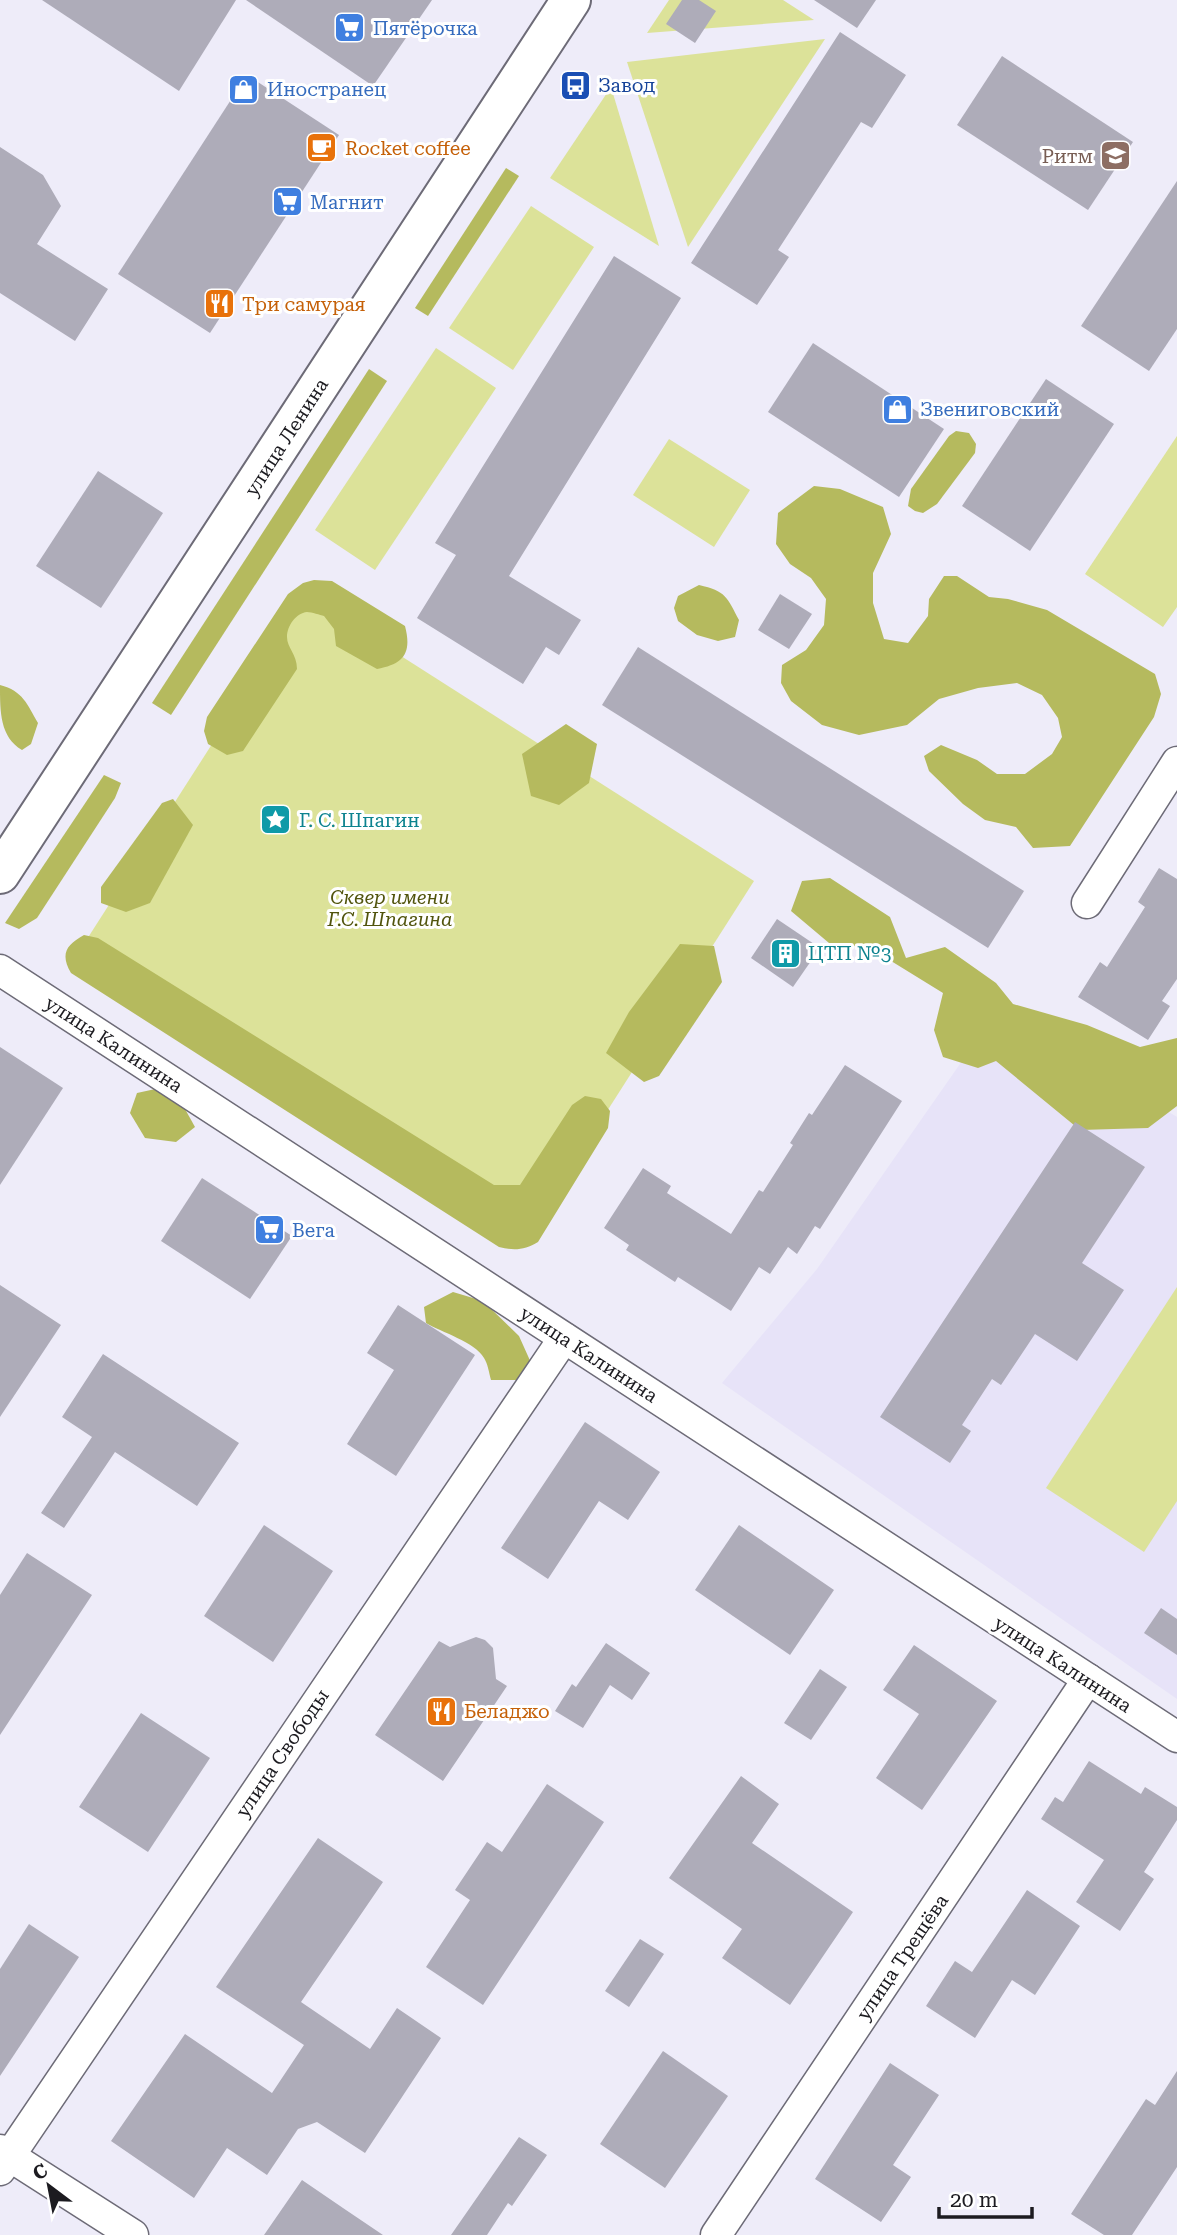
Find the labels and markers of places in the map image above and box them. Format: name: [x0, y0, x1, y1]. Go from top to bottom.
supermarket icon: Пятёрочка: [333, 11, 367, 45]
place label: Пятёрочка: [373, 17, 478, 40]
bus stop icon: Завод: [558, 68, 592, 102]
shop icon: Иностранец: [227, 72, 261, 106]
place label: Завод: [598, 74, 655, 97]
place label: Иностранец: [267, 78, 386, 101]
cafe icon: Rocket coffee: [305, 131, 339, 165]
place label: Rocket coffee: [345, 137, 471, 160]
school or university icon: Ритм: [1099, 139, 1133, 173]
place label: Ритм: [1042, 145, 1093, 168]
supermarket icon: Магнит: [270, 185, 304, 219]
place label: Магнит: [310, 191, 384, 214]
restaurant icon: Три самурая: [202, 287, 236, 321]
place label: Три самурая: [242, 293, 366, 316]
shop icon: Звениговский: [880, 392, 914, 426]
place label: Звениговский: [920, 398, 1059, 421]
place icon: Г. С. Шпагин: [259, 803, 293, 837]
place label: Г. С. Шпагин: [299, 809, 420, 832]
building icon: ЦТП №3: [768, 936, 802, 970]
place label: ЦТП №3: [808, 942, 891, 965]
supermarket icon: Вега: [252, 1213, 286, 1247]
place label: Вега: [292, 1219, 336, 1242]
restaurant icon: Беладжо: [424, 1694, 458, 1728]
place label: Беладжо: [464, 1700, 550, 1723]

